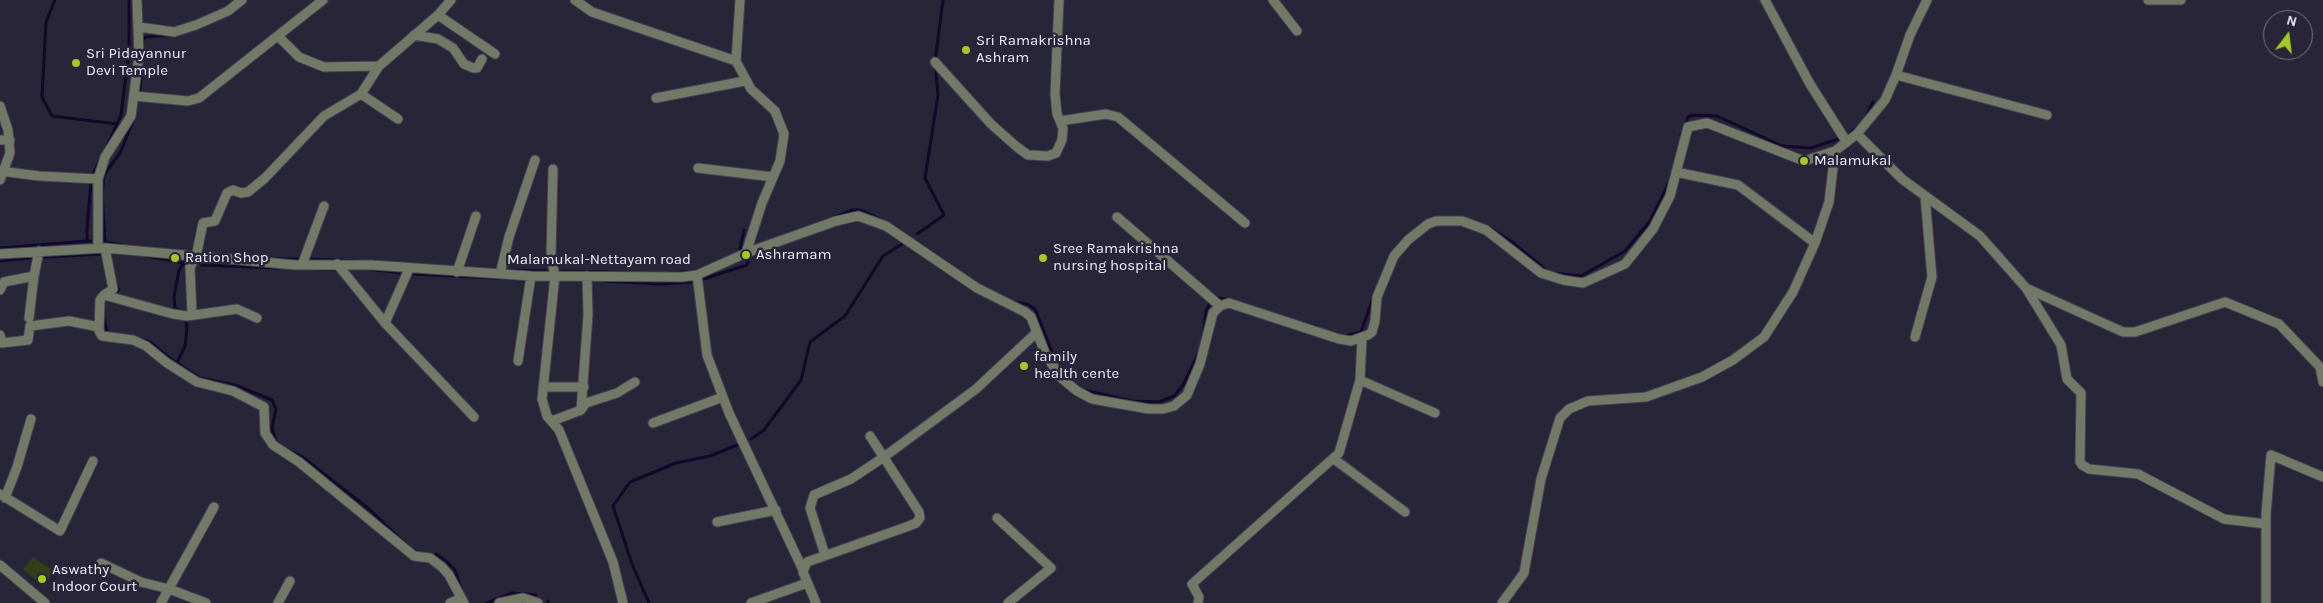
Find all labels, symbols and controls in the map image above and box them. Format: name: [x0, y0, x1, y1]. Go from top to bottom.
north arrow: [2263, 10, 2313, 60]
text: N: [2285, 11, 2299, 31]
place label: Sri Ramakrishna Ashram: [976, 32, 1091, 67]
marker: Sri Ramakrishna Ashram: [960, 44, 972, 56]
place label: Sri Pidayannur Devi Temple: [86, 45, 186, 80]
marker: Sri Pidayannur Devi Temple: [70, 57, 82, 69]
place label: Malamukal: [1814, 152, 1891, 170]
marker: Malamukal: [1798, 155, 1810, 167]
place label: Sree Ramakrishna nursing hospital: [1053, 240, 1179, 275]
place label: Ashramam: [756, 246, 832, 264]
place label: Ration Shop: [185, 249, 268, 267]
marker: Ashramam: [740, 249, 752, 261]
street label: Malamukal-Nettayam road: [507, 251, 691, 269]
marker: Ration Shop: [169, 252, 181, 264]
marker: Sree Ramakrishna nursing hospital: [1037, 252, 1049, 264]
place label: family health cente: [1034, 348, 1119, 383]
marker: family health cente: [1018, 360, 1030, 372]
place label: Aswathy Indoor Court: [52, 561, 137, 596]
marker: Aswathy Indoor Court: [36, 573, 48, 585]

